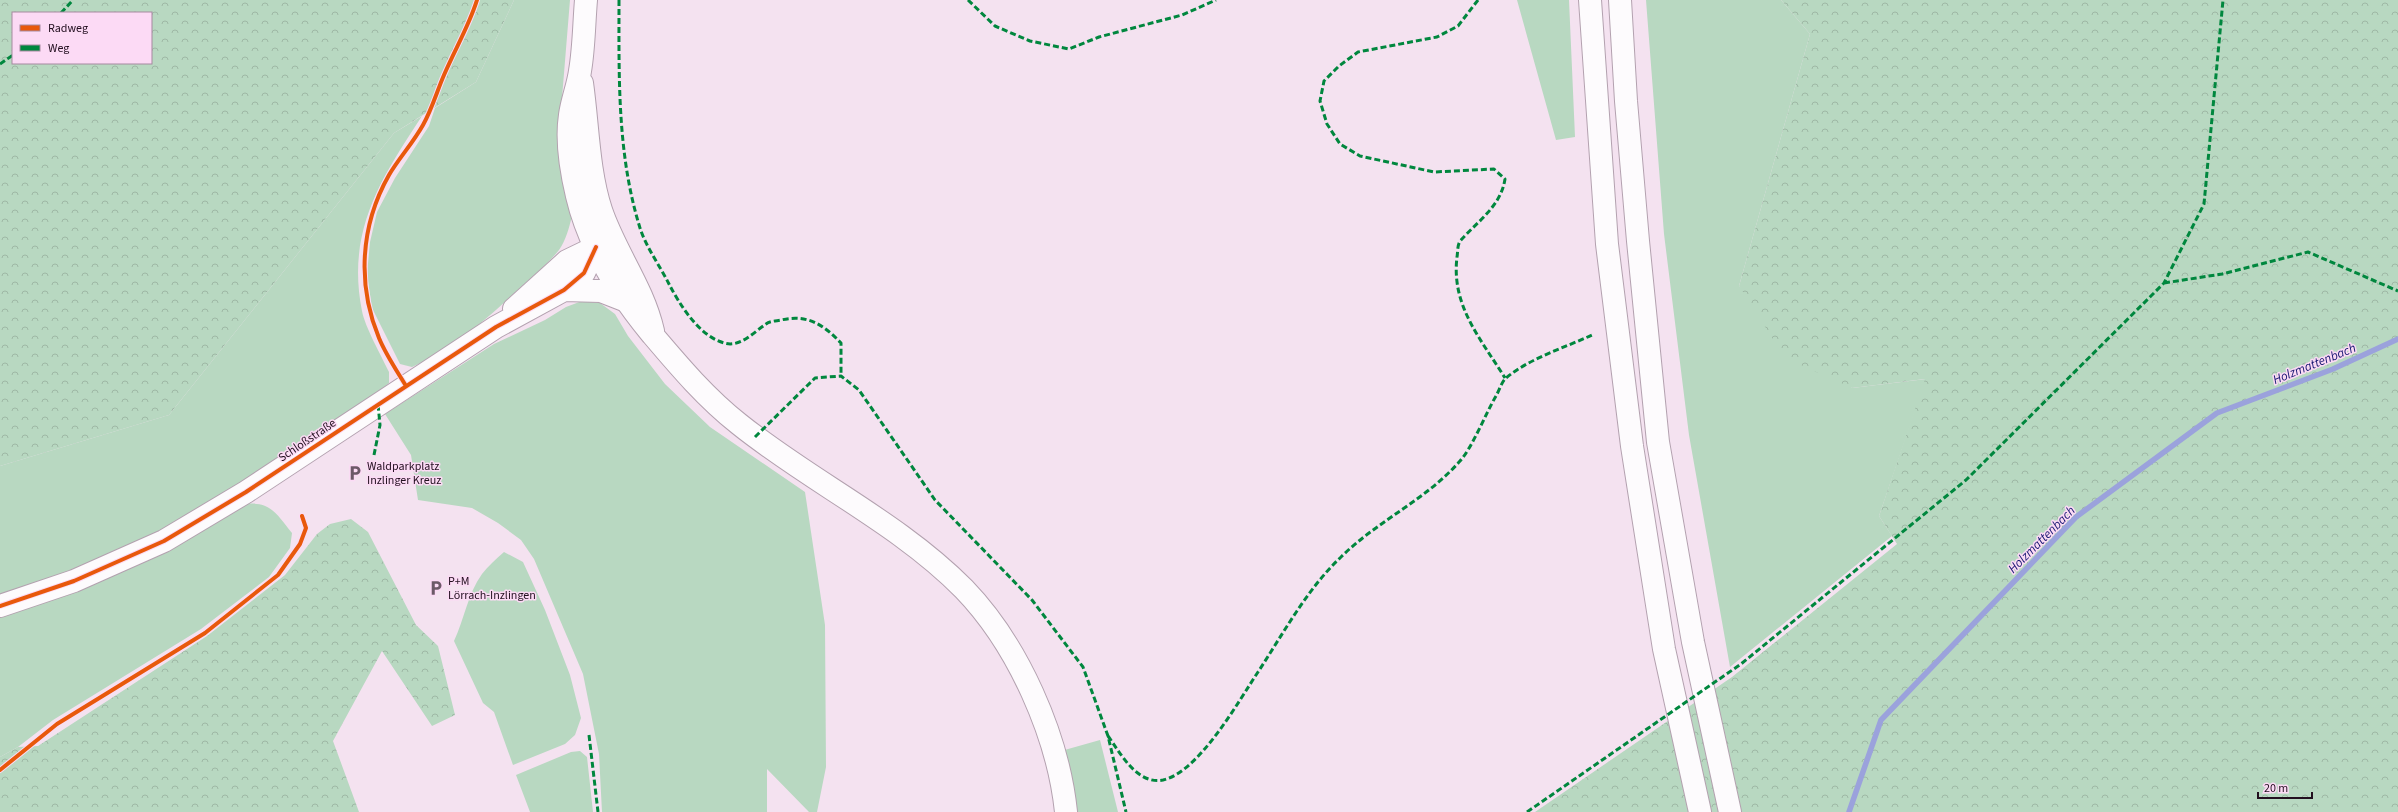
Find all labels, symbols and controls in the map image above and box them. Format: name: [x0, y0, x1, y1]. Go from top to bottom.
legend: [12, 12, 152, 64]
text: Radweg: [48, 20, 88, 37]
text: Weg: [48, 40, 69, 57]
water label: Holzmattenbach: [2270, 339, 2359, 389]
street label: Schloßstraße: [275, 415, 340, 466]
place label: Waldparkplatz Inzlinger Kreuz: [367, 458, 441, 489]
parking icon: Waldparkplatz Inzlinger Kreuz: [346, 464, 364, 482]
water label: Holzmattenbach: [2004, 502, 2079, 577]
place label: P+M Lörrach-Inzlingen: [448, 573, 536, 604]
parking icon: P+M Lörrach-Inzlingen: [427, 579, 445, 597]
scale bar: [2258, 774, 2312, 800]
text: 20 m: [2264, 780, 2288, 797]

